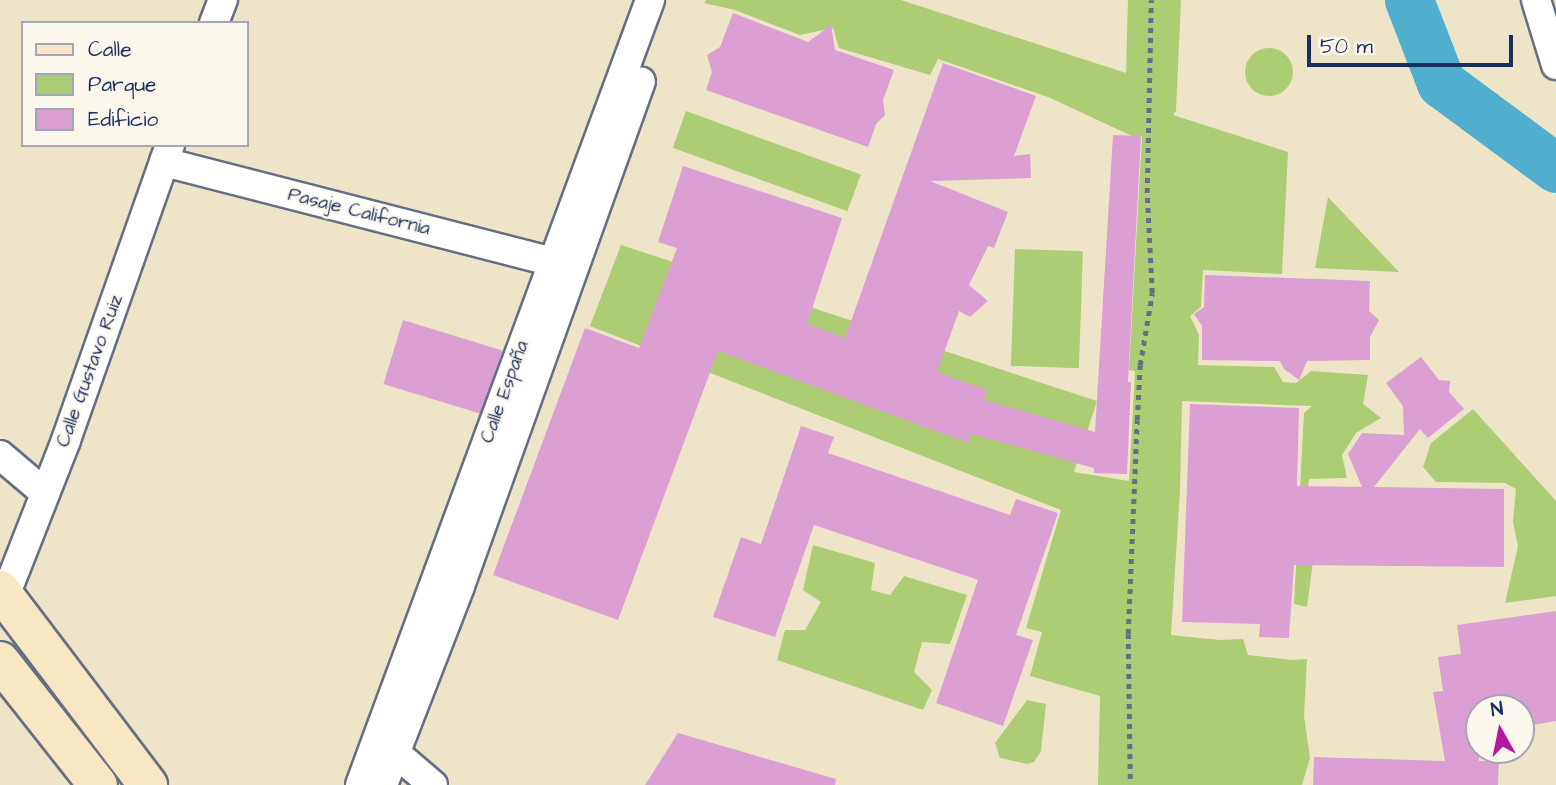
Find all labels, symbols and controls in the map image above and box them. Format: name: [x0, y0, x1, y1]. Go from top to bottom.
legend: [21, 21, 248, 147]
scale bar: [1311, 21, 1518, 65]
text: 50 m: [1320, 32, 1373, 61]
text: Calle: [88, 35, 132, 64]
text: Parque: [88, 70, 156, 99]
text: Edificio: [88, 105, 158, 134]
street label: Pasaje California: [286, 183, 432, 241]
street label: Calle Gustavo Ruiz: [52, 292, 128, 450]
street label: Calle España: [476, 338, 534, 446]
north arrow: [1465, 694, 1535, 764]
text: N: [1489, 695, 1505, 724]

